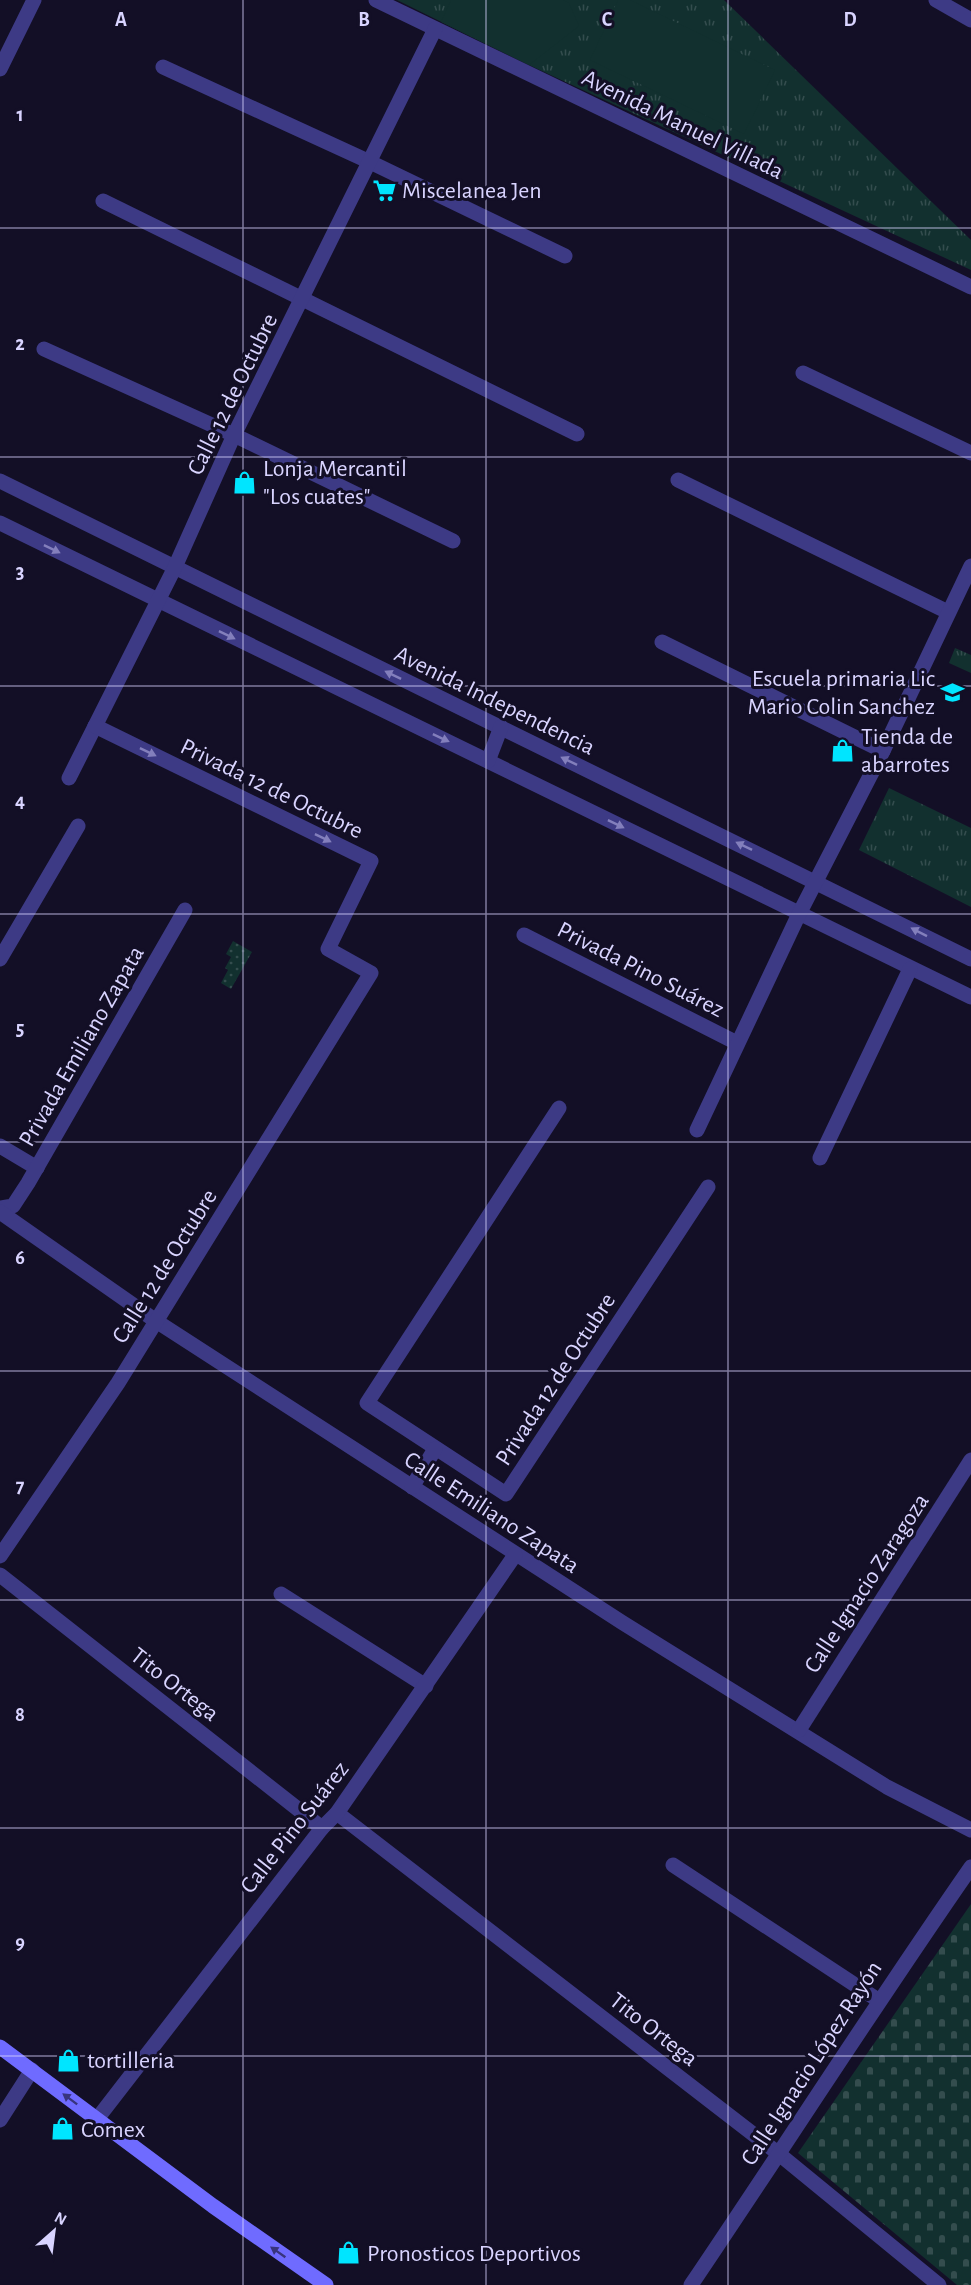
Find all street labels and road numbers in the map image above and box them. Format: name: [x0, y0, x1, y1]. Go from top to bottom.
street label: Avenida Manuel Villada: [578, 66, 787, 184]
street label: Calle 12 de Octubre: [183, 310, 282, 479]
street label: Avenida Independencia: [391, 642, 599, 760]
street label: Privada 12 de Octubre: [176, 734, 367, 843]
street label: Privada Pino Suárez: [553, 918, 728, 1022]
street label: Privada Emiliano Zapata: [15, 942, 149, 1151]
street label: Calle 12 de Octubre: [108, 1185, 222, 1348]
street label: Privada 12 de Octubre: [491, 1289, 620, 1470]
street label: Calle Emiliano Zapata: [400, 1447, 583, 1578]
street label: Calle Ignacio Zaragoza: [800, 1490, 934, 1677]
street label: Tito Ortega: [126, 1643, 223, 1726]
street label: Calle Pino Suárez: [236, 1757, 354, 1898]
street label: Calle Ignacio López Rayón: [737, 1957, 887, 2170]
street label: Tito Ortega: [605, 1988, 702, 2071]

